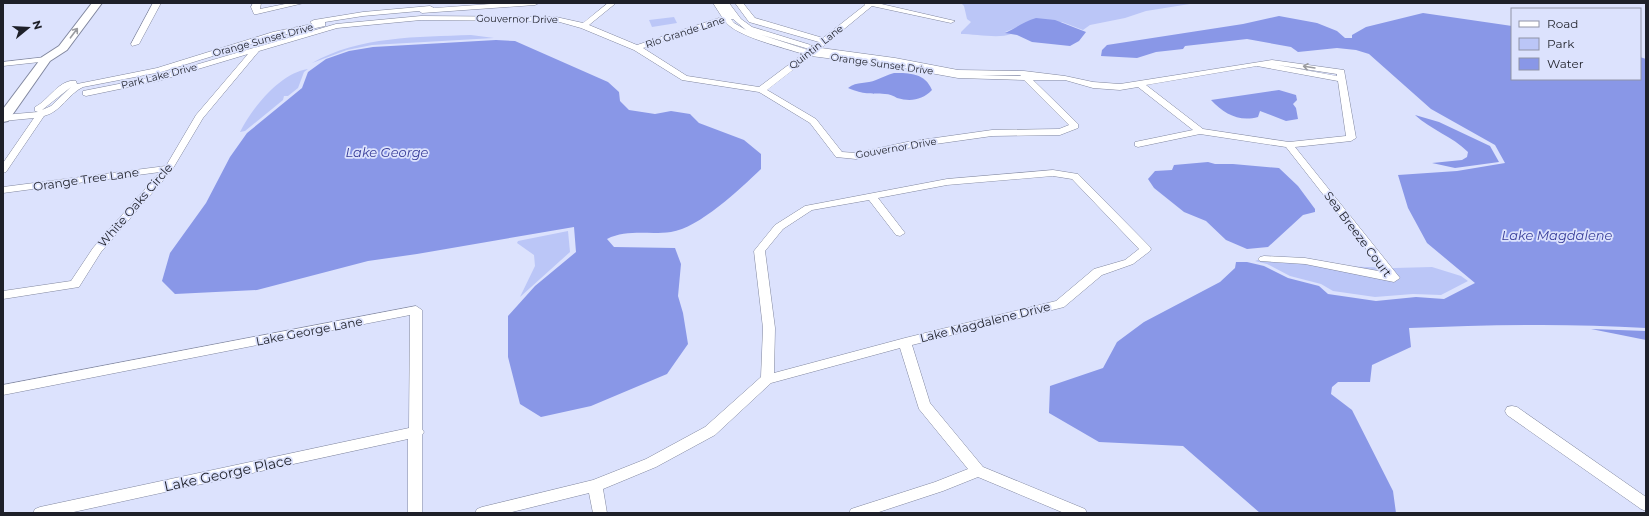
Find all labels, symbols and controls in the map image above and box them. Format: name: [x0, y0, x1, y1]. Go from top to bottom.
north arrow: [8, 8, 48, 48]
legend: [1511, 8, 1641, 80]
street label: Gouvernor Drive: [476, 12, 558, 26]
street label: Rio Grande Lane: [644, 13, 726, 51]
text: Road: [1547, 16, 1578, 31]
text: N: [29, 19, 46, 31]
street label: Orange Sunset Drive: [211, 20, 315, 60]
street label: Quintin Lane: [786, 22, 846, 72]
one-way arrow: [70, 28, 78, 39]
text: Park: [1547, 36, 1575, 51]
street label: Orange Sunset Drive: [830, 50, 934, 78]
text: Water: [1547, 56, 1584, 71]
street label: Park Lake Drive: [120, 60, 198, 92]
one-way arrow: [1303, 63, 1316, 71]
street label: Gouvernor Drive: [855, 134, 937, 162]
water label: Lake George: [346, 144, 429, 160]
street label: White Oaks Circle: [95, 160, 175, 250]
street label: Orange Tree Lane: [32, 164, 140, 194]
street label: Sea Breeze Court: [1321, 188, 1395, 280]
water label: Lake Magdalene: [1502, 227, 1613, 243]
street label: Lake Magdalene Drive: [918, 299, 1052, 345]
street label: Lake George Lane: [254, 313, 364, 349]
street label: Lake George Place: [162, 451, 294, 495]

